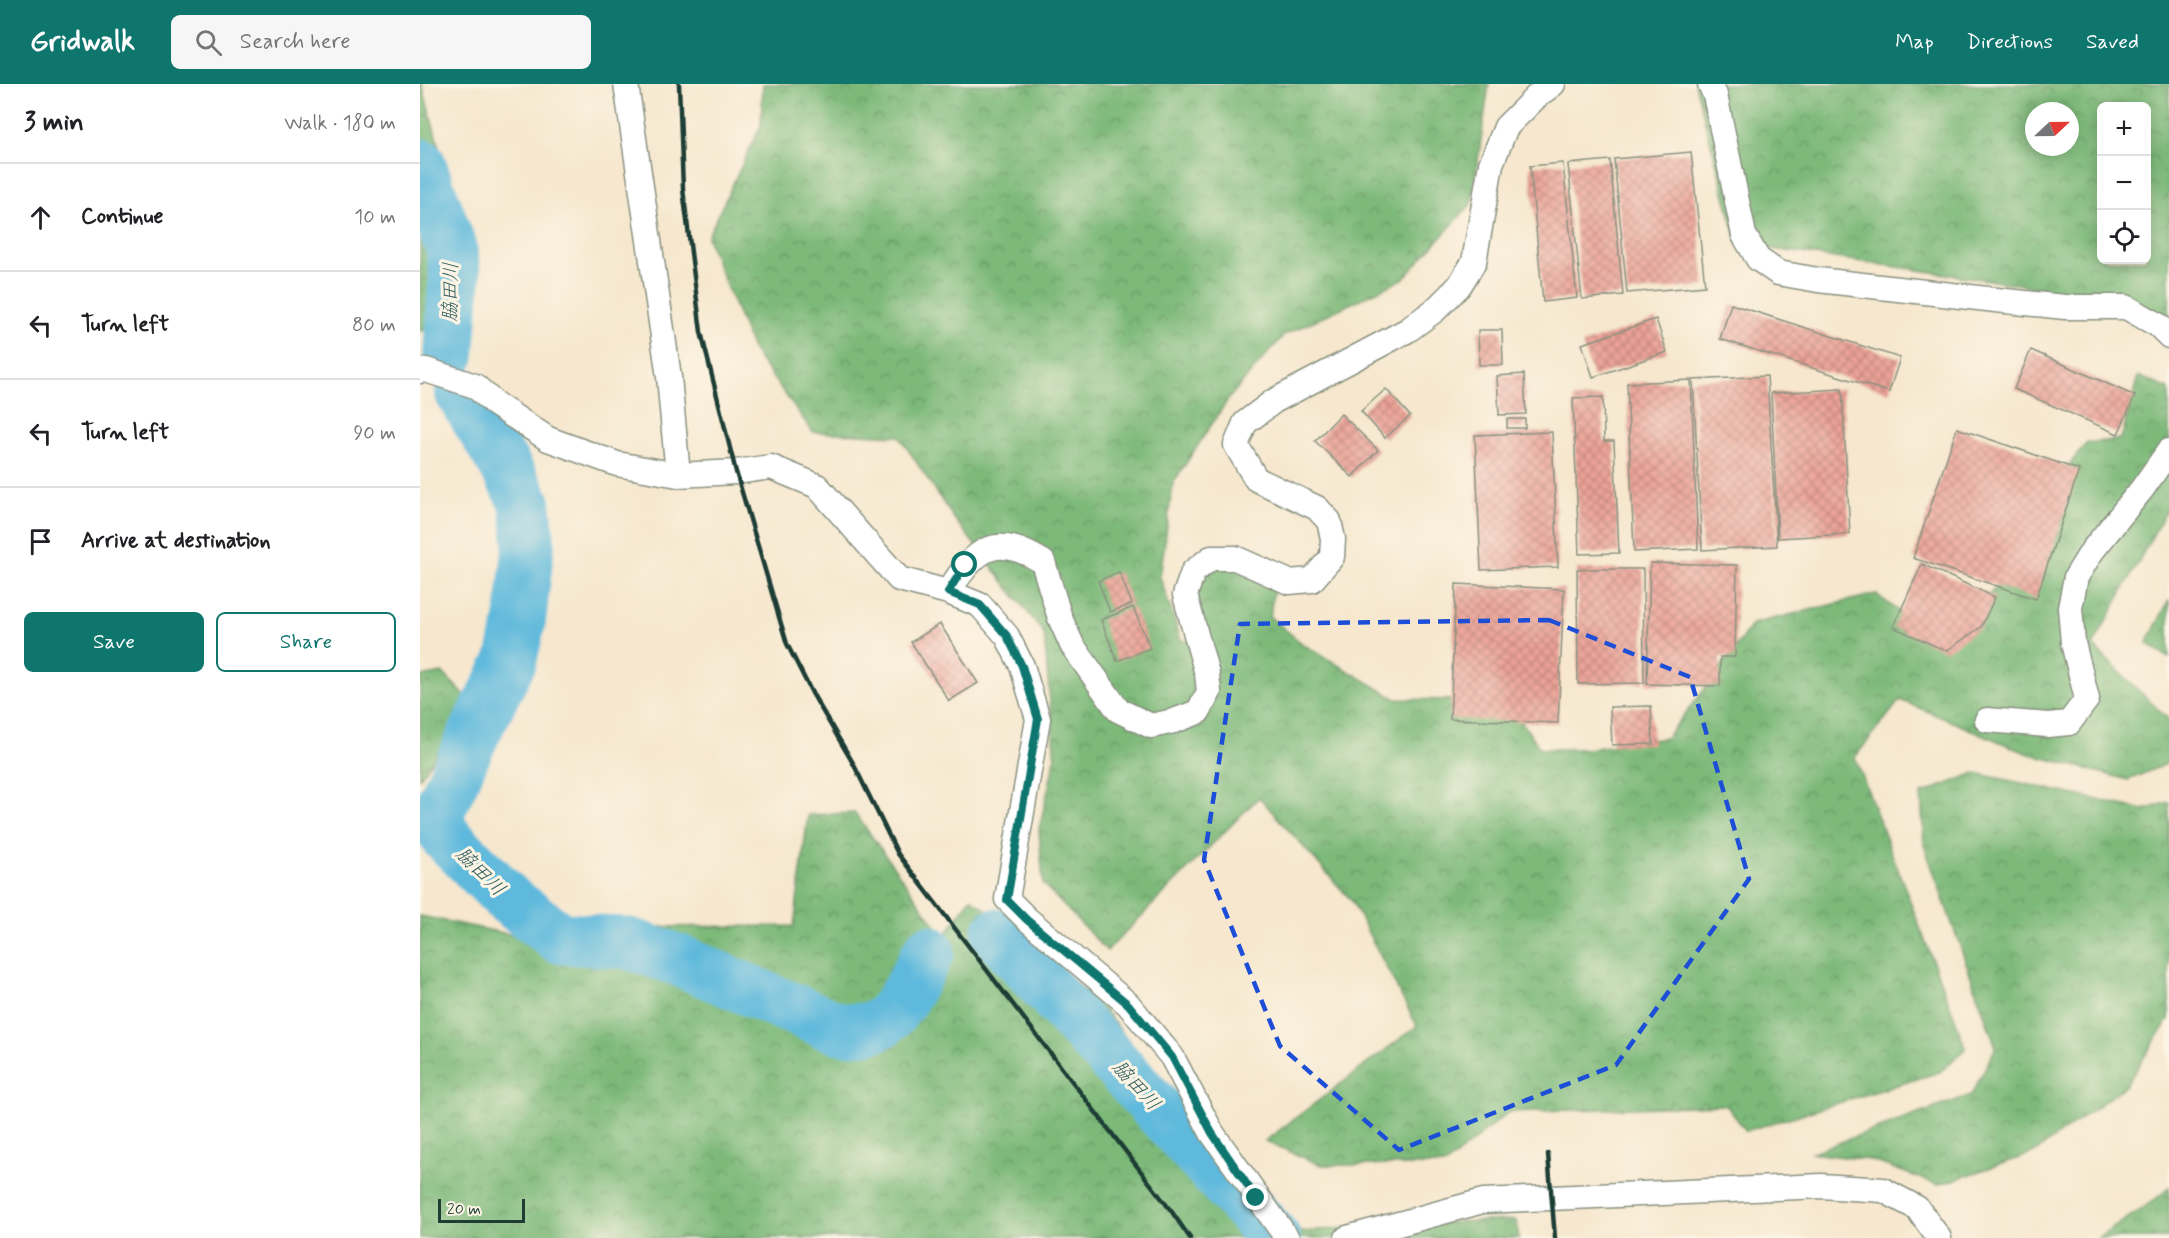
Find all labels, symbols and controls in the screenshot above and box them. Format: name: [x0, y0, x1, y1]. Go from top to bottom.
search box: [171, 15, 591, 69]
text: Gridwalk: [30, 24, 135, 61]
icon: search: [192, 26, 225, 59]
text: Search here: [240, 28, 351, 56]
text: Map: [1895, 28, 1934, 56]
text: Directions: [1967, 28, 2053, 56]
text: Saved: [2086, 28, 2139, 56]
north arrow: [2025, 102, 2079, 156]
map controls: [2097, 102, 2151, 264]
button: +: [2097, 102, 2151, 156]
text: 3 min: [24, 106, 84, 140]
text: Walk · 180 m: [284, 110, 396, 137]
button: −: [2097, 156, 2151, 210]
icon: ahead: [24, 201, 57, 234]
text: Continue: [81, 203, 163, 231]
text: 10 m: [354, 204, 396, 231]
button: locate: [2097, 210, 2151, 264]
water label: 脇田川: [437, 262, 465, 322]
icon: left: [24, 309, 57, 342]
text: Turn left: [81, 311, 169, 339]
text: 80 m: [352, 312, 396, 339]
icon: left: [24, 417, 57, 450]
text: Turn left: [81, 419, 169, 447]
text: 90 m: [353, 420, 396, 447]
icon: arrive: [24, 525, 57, 558]
text: Arrive at destination: [81, 527, 271, 555]
route start: [951, 551, 977, 577]
button: Save: [24, 612, 204, 672]
button: Share: [216, 612, 396, 672]
water label: 脇田川: [449, 841, 511, 903]
water label: 脇田川: [1106, 1055, 1166, 1117]
route end: [1242, 1184, 1268, 1210]
scale bar: [438, 1196, 525, 1224]
text: 20 m: [447, 1199, 481, 1220]

